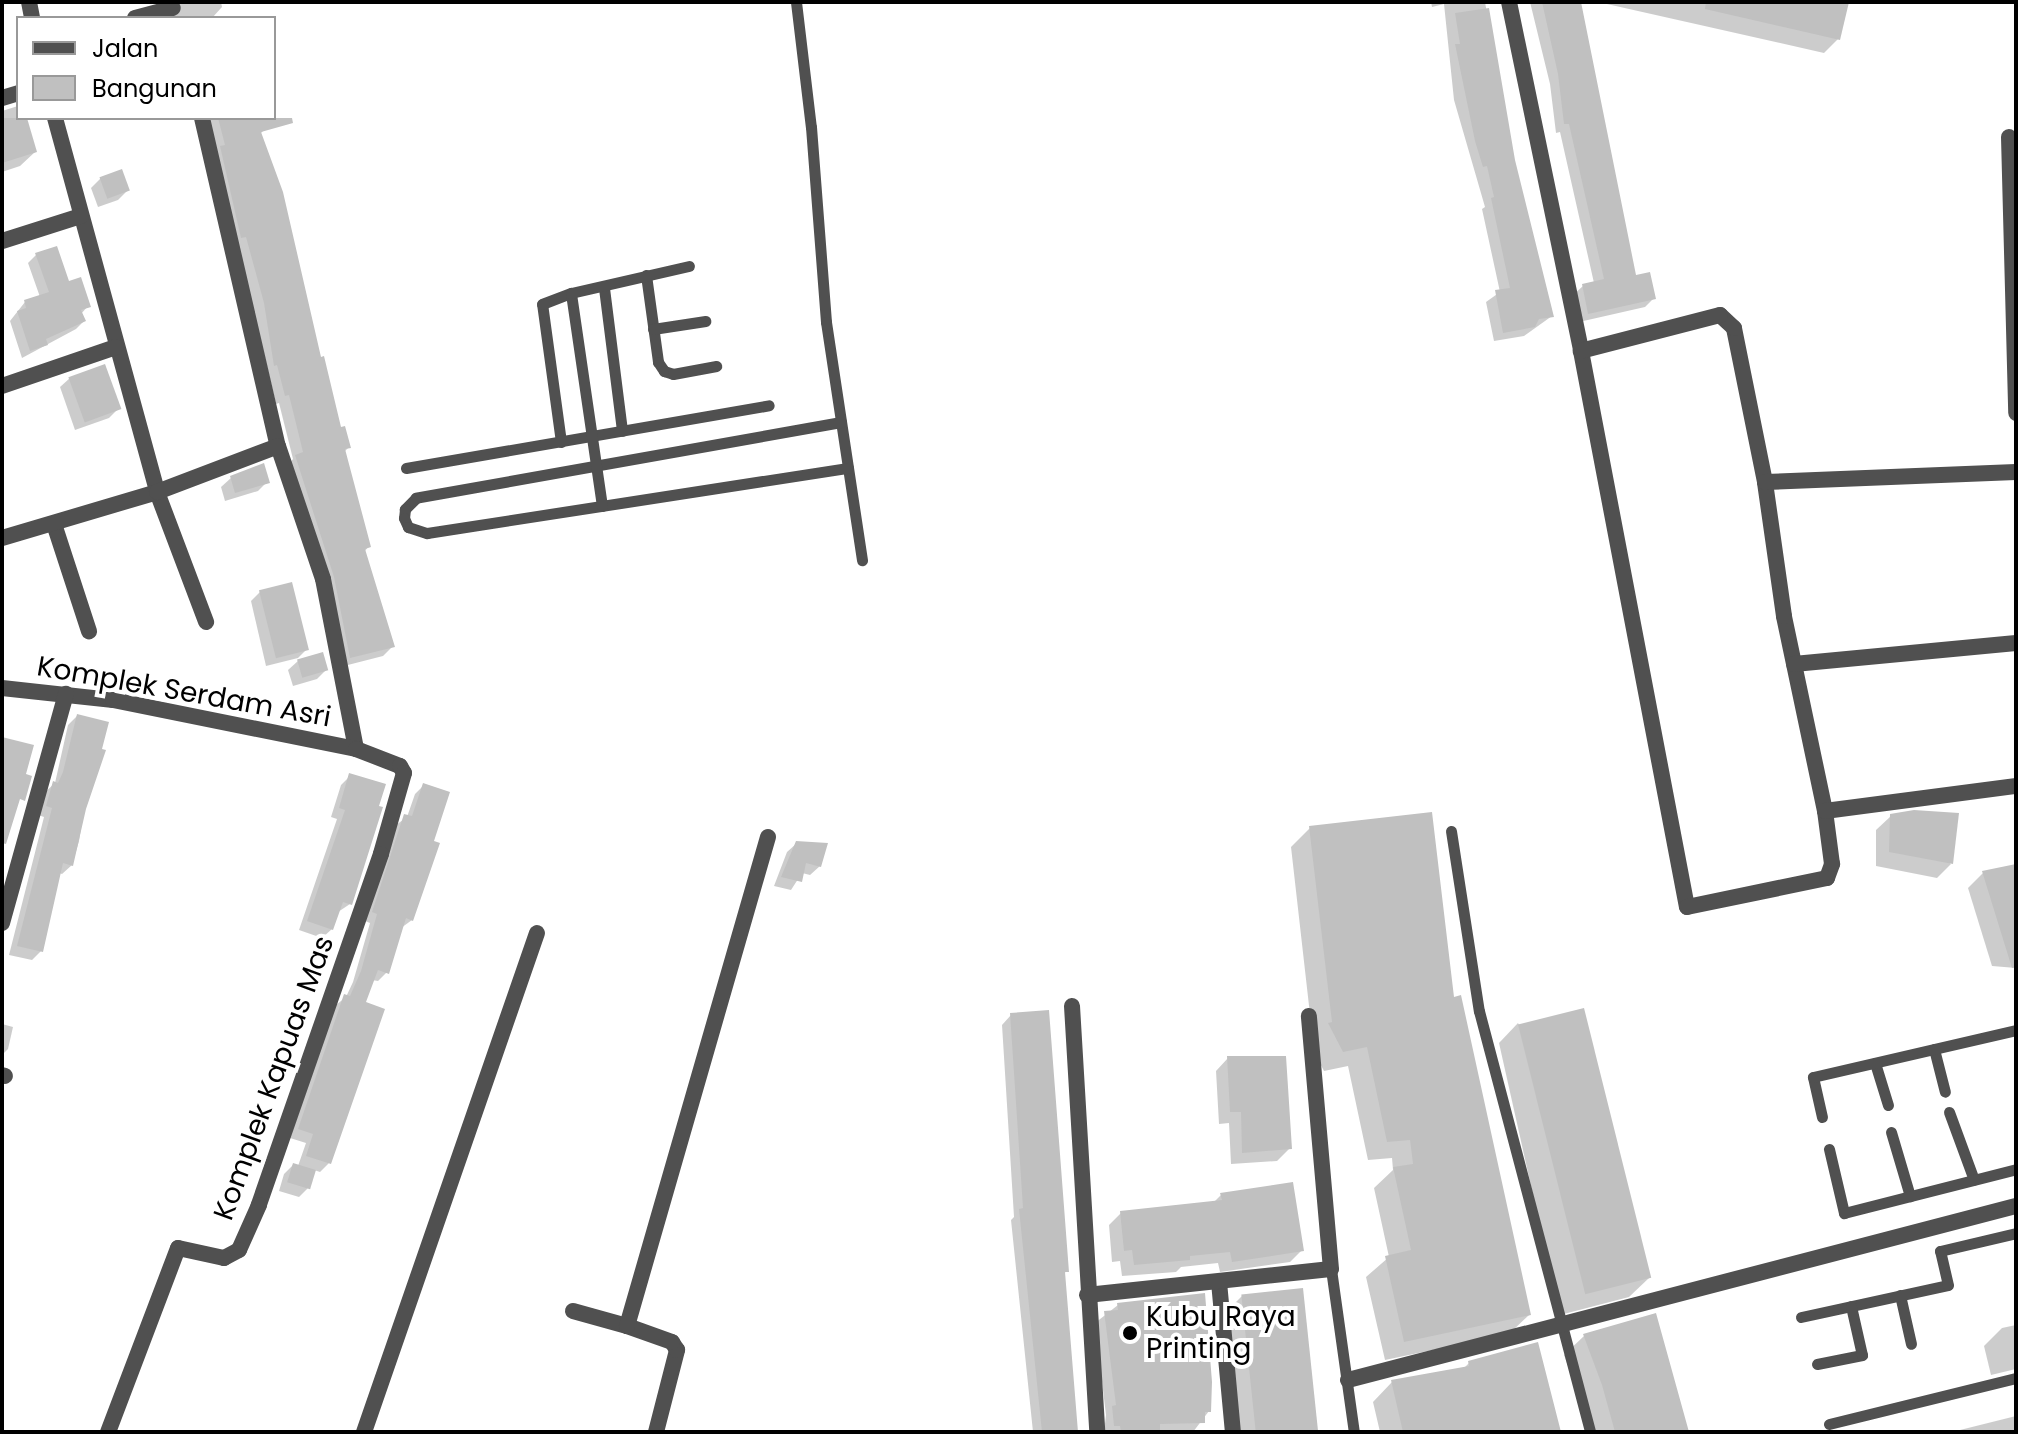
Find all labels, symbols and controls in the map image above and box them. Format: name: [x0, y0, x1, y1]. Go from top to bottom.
legend: [16, 16, 276, 120]
text: Jalan: [92, 32, 158, 65]
text: Bangunan: [92, 72, 217, 105]
street label: Komplek Serdam Asri: [34, 650, 334, 734]
street label: Komplek Kapuas Mas: [207, 931, 341, 1225]
place label: Kubu Raya Printing: [1146, 1300, 1296, 1366]
marker: Kubu Raya Printing: [1121, 1324, 1139, 1342]

